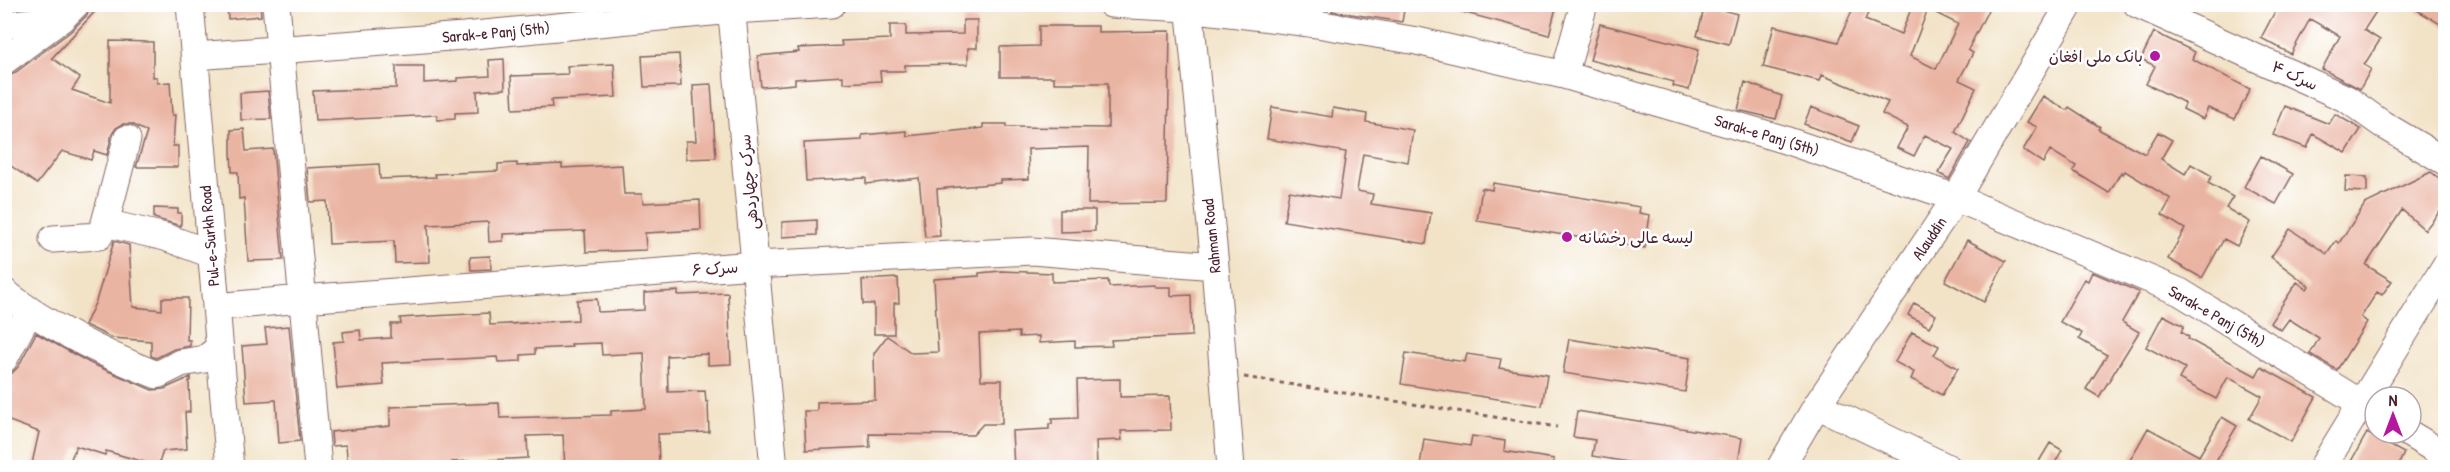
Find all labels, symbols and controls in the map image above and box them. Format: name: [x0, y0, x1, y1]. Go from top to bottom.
street label: Sarak-e Panj (5th): [441, 16, 551, 48]
place label: بانک ملی افغان: [2049, 45, 2143, 67]
marker: بانک ملی افغان: [2148, 49, 2162, 63]
street label: سرک ۴: [2268, 55, 2322, 95]
street label: Sarak-e Panj (5th): [1712, 109, 1822, 161]
street label: سرک چهاردهی: [733, 133, 763, 231]
street label: Pul-e-Surkh Road: [194, 185, 224, 287]
street label: Rahman Road: [1196, 198, 1226, 274]
street label: Alauddin: [1906, 212, 1952, 264]
place label: لیسه عالی رخشانه: [1579, 226, 1693, 248]
marker: لیسه عالی رخشانه: [1560, 230, 1574, 244]
street label: سرک ۶: [691, 255, 739, 281]
street label: Sarak-e Panj (5th): [2165, 279, 2269, 353]
north arrow: [2363, 385, 2423, 445]
text: N: [2389, 389, 2398, 411]

